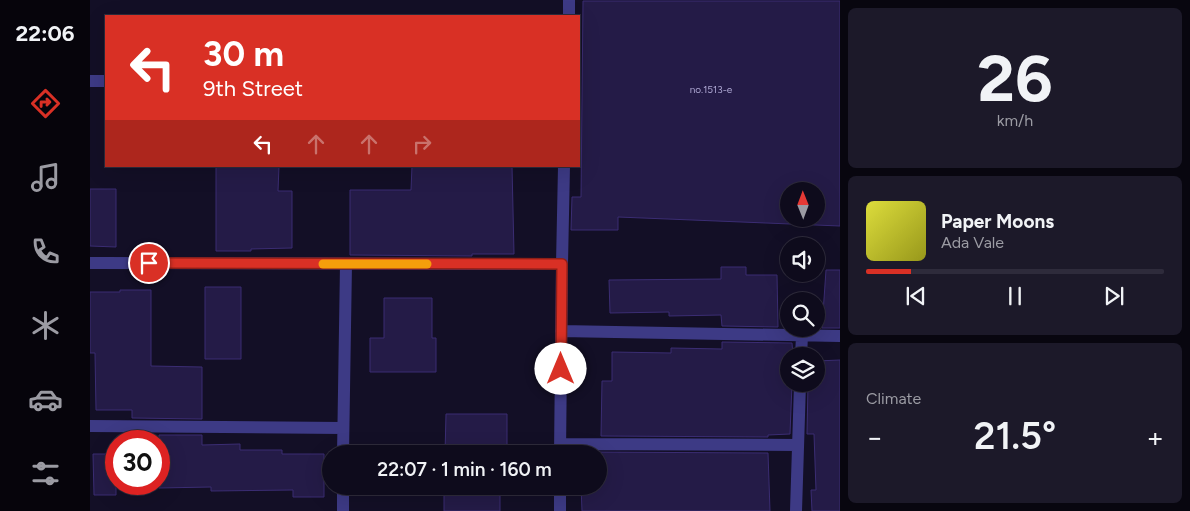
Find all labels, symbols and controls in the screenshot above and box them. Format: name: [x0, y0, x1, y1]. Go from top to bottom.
text: 22:06: [15, 20, 75, 47]
text: 30 m: [203, 33, 284, 75]
icon: left: [120, 35, 185, 100]
text: 26: [977, 39, 1053, 117]
text: 9th Street: [203, 75, 303, 102]
house number: no.1513-e: [690, 83, 733, 96]
icon: directions: [28, 86, 63, 121]
text: km/h: [997, 111, 1033, 130]
icon: left: [249, 130, 277, 158]
icon: ahead: [302, 130, 330, 158]
icon: ahead: [355, 130, 383, 158]
icon: right: [408, 130, 436, 158]
icon: music: [28, 160, 63, 195]
north arrow: [780, 182, 825, 228]
map controls: [780, 182, 825, 392]
text: Paper Moons: [941, 210, 1054, 233]
text: Ada Vale: [941, 233, 1004, 252]
icon: phone: [28, 234, 63, 269]
button: sound: [780, 237, 825, 282]
pin: [128, 242, 170, 284]
icon: arrive: [135, 249, 163, 277]
icon: previous: [902, 282, 930, 310]
icon: pause: [1001, 282, 1029, 310]
icon: next: [1100, 282, 1128, 310]
button: search: [780, 292, 825, 337]
icon: climate: [28, 308, 63, 343]
position arrow: [534, 342, 586, 394]
button: layers: [780, 347, 825, 392]
icon: car: [28, 382, 63, 417]
text: Climate: [866, 389, 921, 408]
text: 21.5°: [974, 413, 1056, 459]
text: −: [866, 420, 883, 454]
text: +: [1147, 420, 1164, 454]
speed limit sign: 30: [105, 430, 170, 495]
icon: filters: [28, 456, 63, 491]
text: 22:07 · 1 min · 160 m: [377, 458, 552, 481]

